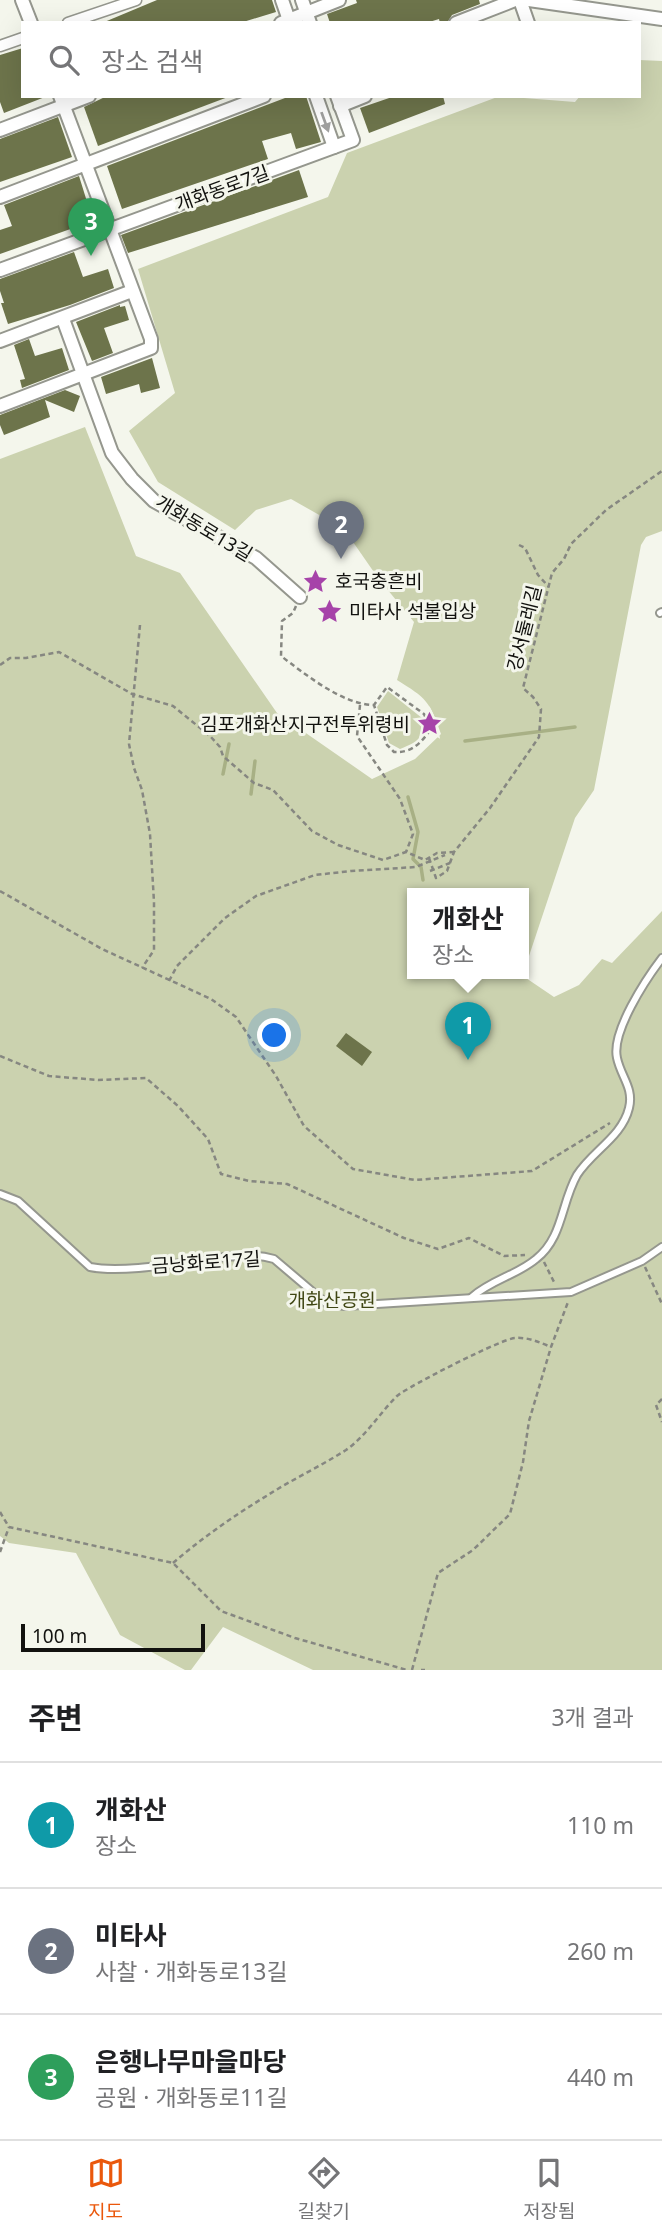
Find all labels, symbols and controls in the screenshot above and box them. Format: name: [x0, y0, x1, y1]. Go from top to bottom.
search box: [21, 21, 641, 98]
icon: search: [45, 41, 83, 79]
text: 장소 검색: [101, 43, 203, 79]
one-way arrow: [320, 111, 331, 132]
street label: 개화동로7길: [171, 159, 273, 217]
pin: 3: [68, 198, 114, 256]
street label: 개화동로13길: [151, 489, 257, 567]
pin: 2: [318, 501, 364, 559]
place icon: 호국충흔비: [301, 567, 329, 595]
place label: 호국충흔비: [335, 568, 422, 594]
street label: 강서둘레길: [501, 582, 547, 674]
place icon: 미타사 석불입상: [315, 597, 343, 625]
place label: 미타사 석불입상: [349, 598, 476, 624]
place icon: 김포개화산지구전투위령비: [416, 710, 444, 738]
place label: 김포개화산지구전투위령비: [200, 711, 410, 737]
popup: [407, 888, 529, 979]
text: 개화산: [432, 900, 504, 936]
text: 장소: [432, 938, 474, 970]
pin: 1: [445, 1002, 491, 1060]
your location: [257, 1018, 291, 1052]
street label: 금낭화로17길: [151, 1245, 261, 1279]
park label: 개화산공원: [288, 1287, 376, 1313]
scale bar: [21, 1621, 205, 1653]
text: 100 m: [32, 1623, 87, 1649]
text: 주변: [28, 1697, 83, 1738]
text: 3개 결과: [551, 1701, 634, 1733]
text: 개화산: [95, 1791, 167, 1827]
text: 1: [44, 1809, 58, 1841]
text: 110 m: [567, 1809, 634, 1841]
text: 장소: [95, 1829, 137, 1861]
text: 미타사: [95, 1917, 167, 1953]
text: 2: [44, 1935, 58, 1967]
text: 260 m: [567, 1935, 634, 1967]
text: 사찰 · 개화동로13길: [95, 1955, 288, 1987]
text: 은행나무마을마당: [95, 2043, 286, 2079]
text: 3: [44, 2061, 58, 2093]
text: 440 m: [567, 2061, 634, 2093]
text: 공원 · 개화동로11길: [95, 2081, 288, 2113]
tab: 지도: [87, 2154, 125, 2224]
tab: 길찾기: [298, 2154, 350, 2224]
tab: 저장됨: [523, 2154, 575, 2224]

